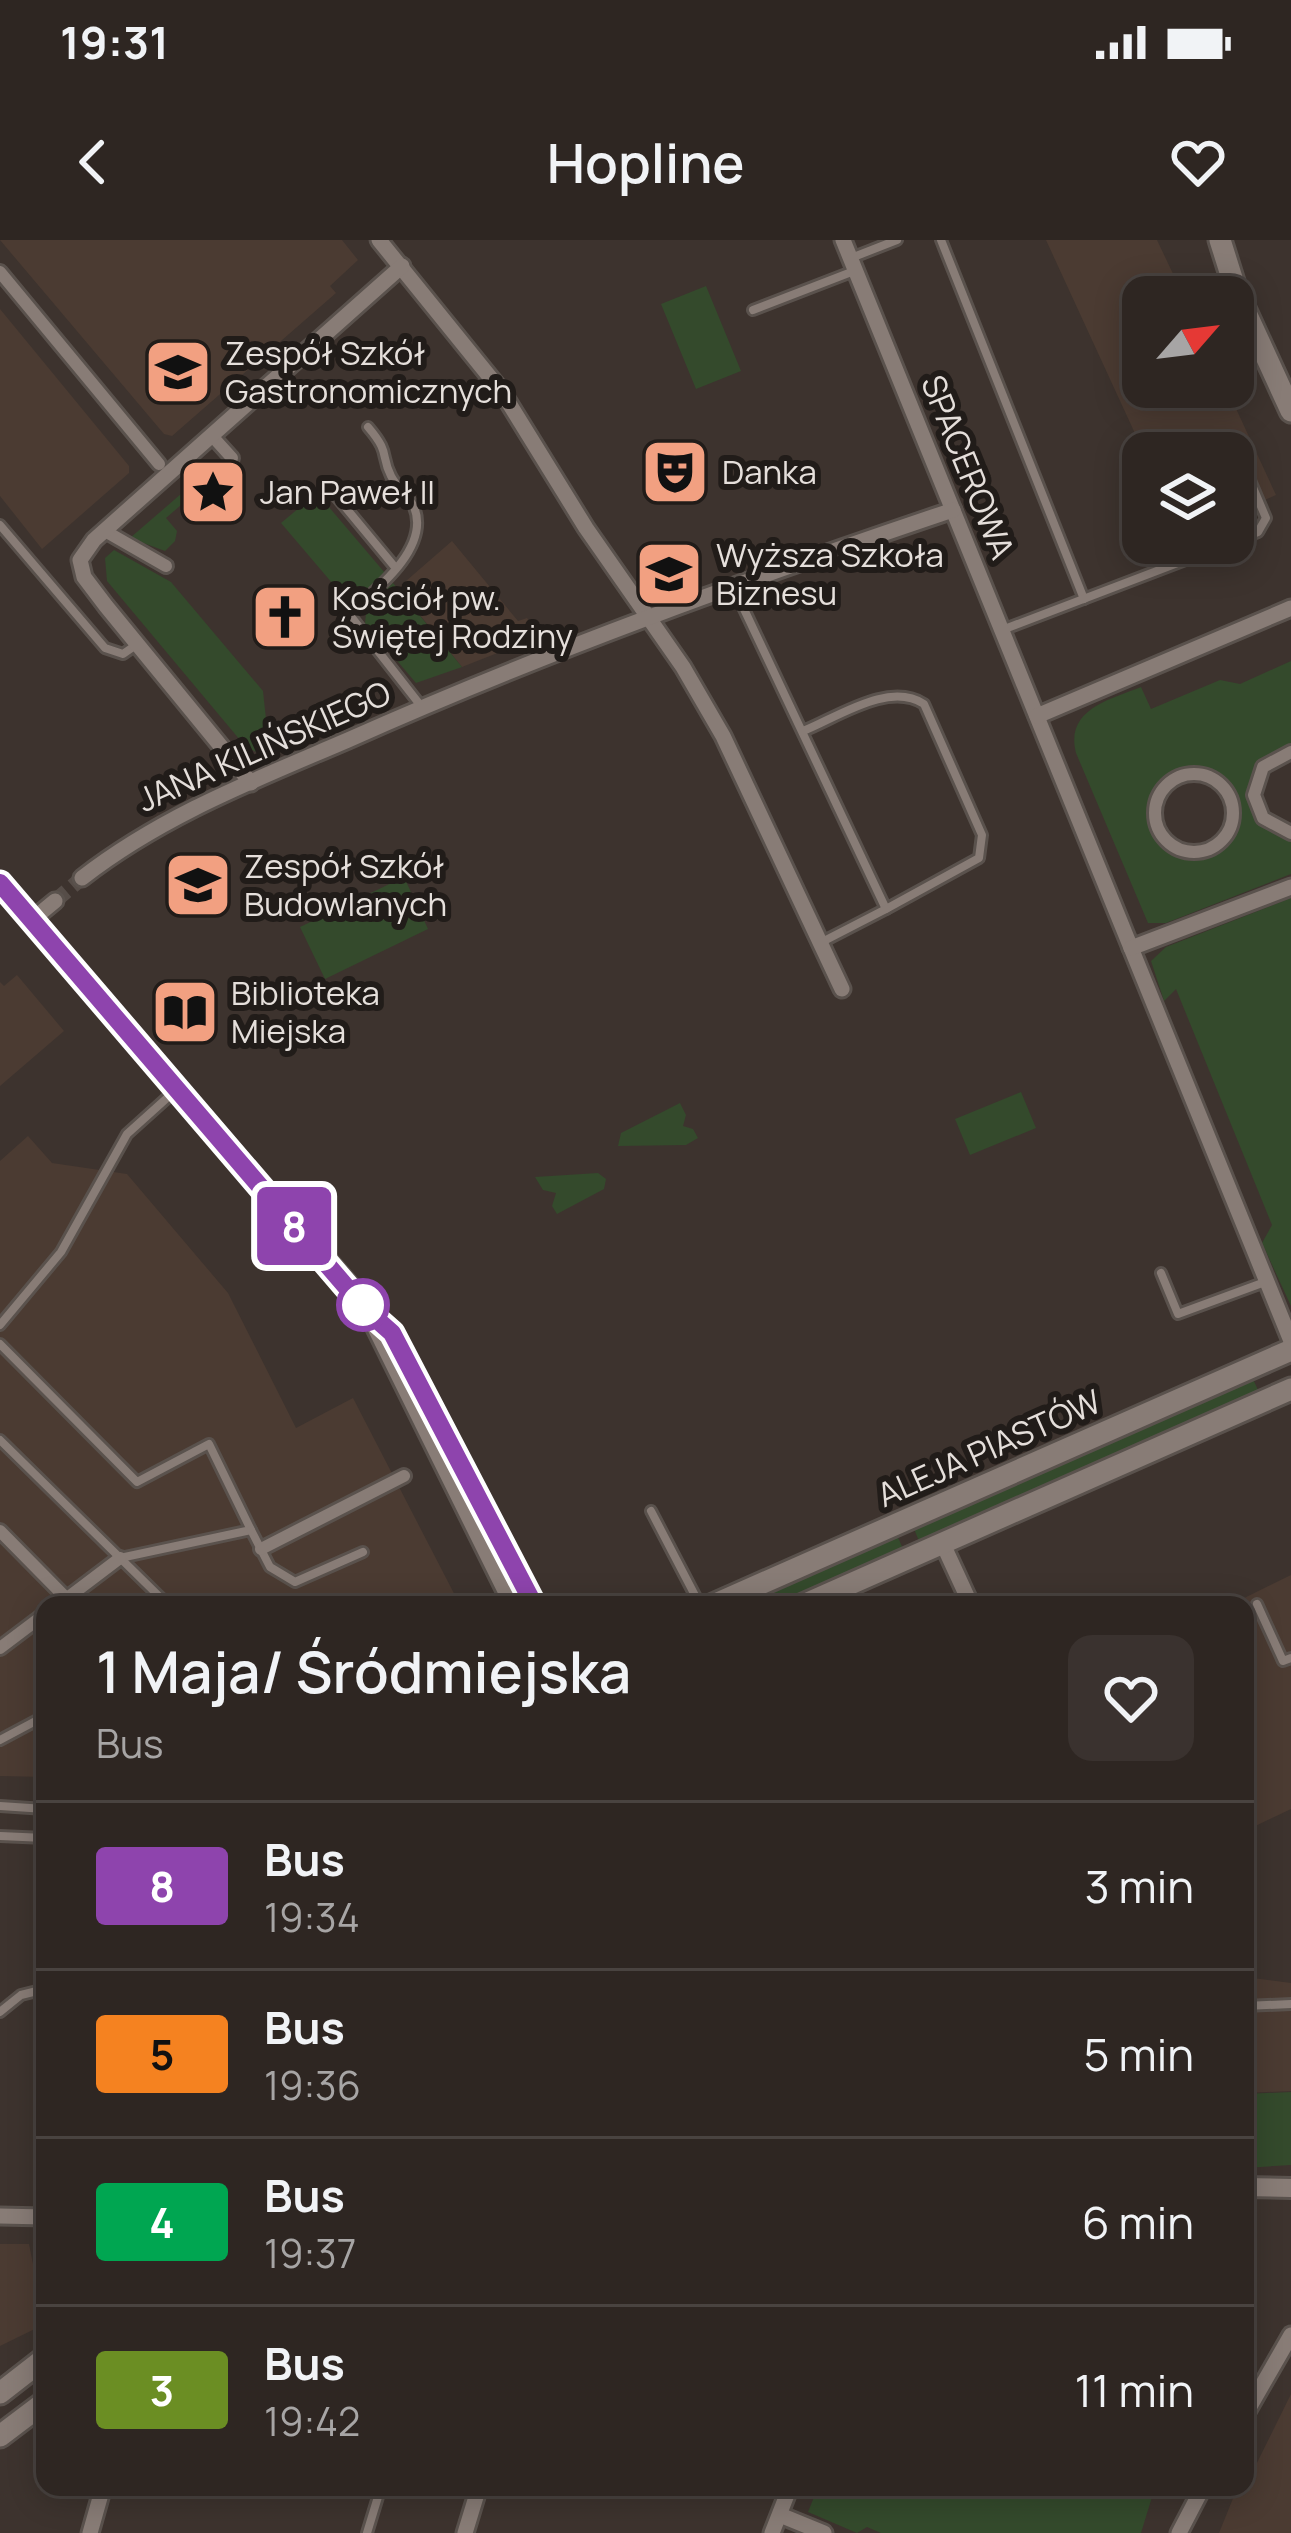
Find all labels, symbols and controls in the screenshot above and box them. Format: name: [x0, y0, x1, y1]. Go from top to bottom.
text: 19:31: [60, 11, 169, 73]
text: Hopline: [547, 125, 744, 199]
icon: back: [60, 129, 126, 195]
icon: heart: [1165, 129, 1231, 195]
north arrow: [1122, 276, 1254, 408]
map controls: [1122, 276, 1254, 564]
place label: Zespół Szkół Gastronomicznych: [225, 330, 512, 413]
school or university icon: Zespół Szkół Gastronomicznych: [143, 337, 213, 407]
street label: SPACEROWA: [911, 368, 1026, 565]
button: layers: [1122, 432, 1254, 564]
theatre icon: Danka: [640, 437, 710, 507]
place label: Danka: [722, 449, 817, 494]
place icon: Jan Paweł II: [178, 457, 248, 527]
place label: Jan Paweł II: [260, 469, 435, 514]
place label: Wyższa Szkoła Biznesu: [716, 532, 944, 615]
school or university icon: Wyższa Szkoła Biznesu: [634, 539, 704, 609]
place label: Kościół pw. Świętej Rodziny: [332, 575, 573, 658]
church icon: Kościół pw. Świętej Rodziny: [250, 582, 320, 652]
street label: JANA KILIŃSKIEGO: [130, 670, 397, 822]
place label: Zespół Szkół Budowlanych: [244, 843, 447, 926]
school or university icon: Zespół Szkół Budowlanych: [163, 850, 233, 920]
place label: Biblioteka Miejska: [231, 970, 380, 1053]
library icon: Biblioteka Miejska: [150, 977, 220, 1047]
line badge: 8: [255, 1187, 333, 1265]
text: 8: [281, 1197, 307, 1255]
unlabelled marker: [338, 1280, 388, 1330]
street label: ALEJA PIASTÓW: [870, 1378, 1108, 1517]
text: 1 Maja/ Śródmiejska: [96, 1632, 631, 1710]
button: heart: [1068, 1635, 1194, 1761]
text: Bus: [96, 1716, 164, 1770]
text: Bus: [264, 1828, 345, 1890]
text: 3 min: [1085, 1855, 1194, 1917]
text: 8: [149, 1857, 175, 1915]
text: 19:34: [264, 1890, 360, 1944]
text: Bus: [264, 1996, 345, 2058]
text: 5 min: [1084, 2023, 1194, 2085]
text: 5: [150, 2025, 174, 2083]
text: 19:36: [264, 2058, 361, 2112]
text: Bus: [264, 2164, 345, 2226]
text: 6 min: [1082, 2191, 1194, 2253]
text: 4: [149, 2193, 175, 2251]
text: 19:37: [264, 2226, 356, 2280]
text: Bus: [264, 2332, 345, 2394]
text: 11 min: [1075, 2359, 1194, 2421]
text: 3: [150, 2361, 174, 2419]
text: 19:42: [264, 2394, 360, 2448]

